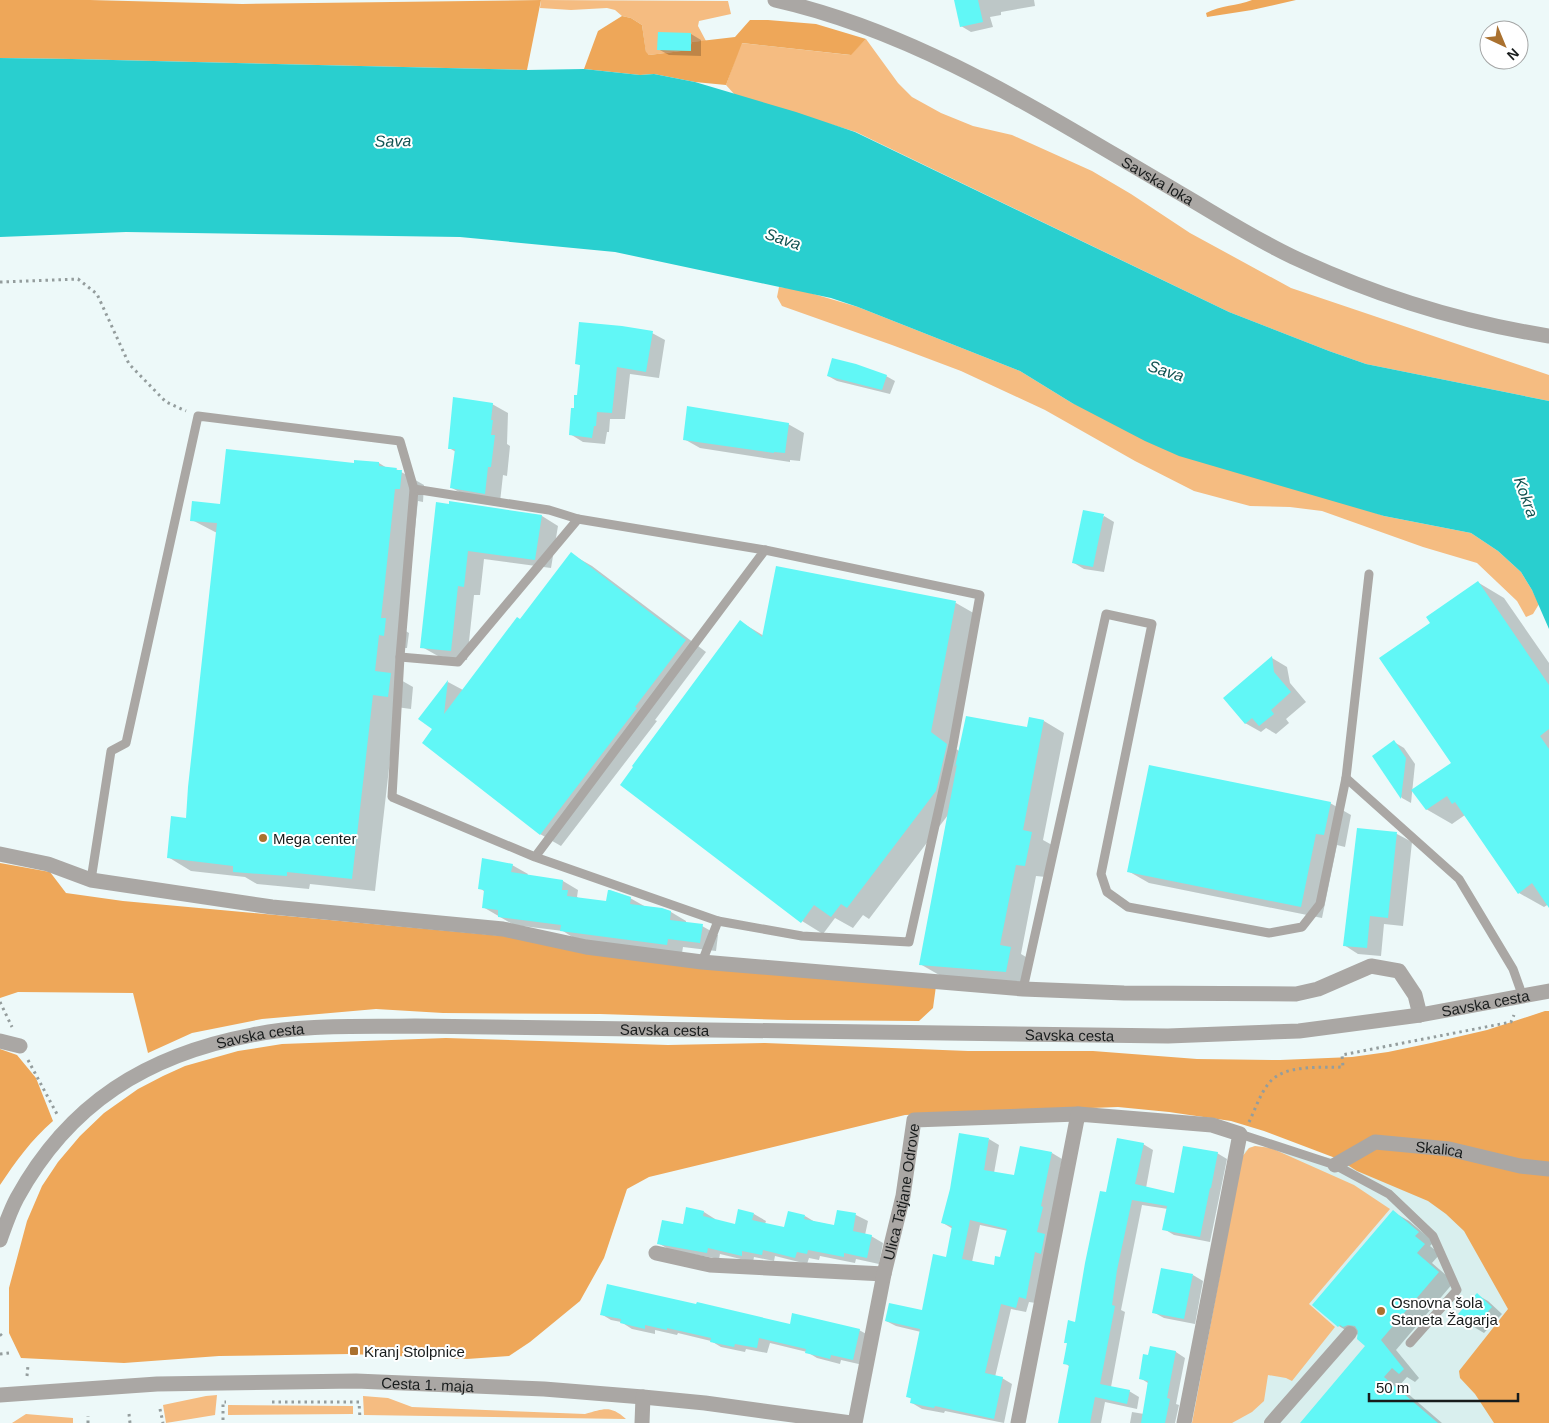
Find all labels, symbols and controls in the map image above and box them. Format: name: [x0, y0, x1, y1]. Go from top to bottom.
north arrow: [1479, 20, 1529, 70]
text: N: [1504, 45, 1522, 64]
water label: Sava: [375, 132, 411, 150]
street label: Savska loka: [1119, 152, 1198, 208]
water label: Sava: [763, 225, 803, 253]
water label: Sava: [1146, 357, 1186, 385]
water label: Kokra: [1511, 474, 1541, 520]
place label: Mega center: [273, 830, 356, 847]
marker: Mega center: [257, 832, 269, 844]
street label: Savska cesta: [1440, 986, 1531, 1019]
street label: Savska cesta: [214, 1020, 305, 1051]
street label: Savska cesta: [620, 1020, 710, 1038]
street label: Savska cesta: [1025, 1026, 1115, 1044]
street label: Ulica Tatjane Odrove: [879, 1122, 922, 1262]
street label: Skalica: [1415, 1137, 1466, 1161]
place label: Osnovna šola Staneta Žagarja: [1391, 1294, 1498, 1328]
marker: Osnovna šola Staneta Žagarja: [1375, 1305, 1387, 1317]
place label: Kranj Stolpnice: [364, 1343, 465, 1360]
marker: Kranj Stolpnice: [348, 1345, 360, 1357]
scale bar: [1369, 1370, 1518, 1402]
street label: Cesta 1. maja: [381, 1374, 475, 1395]
text: 50 m: [1376, 1379, 1409, 1396]

